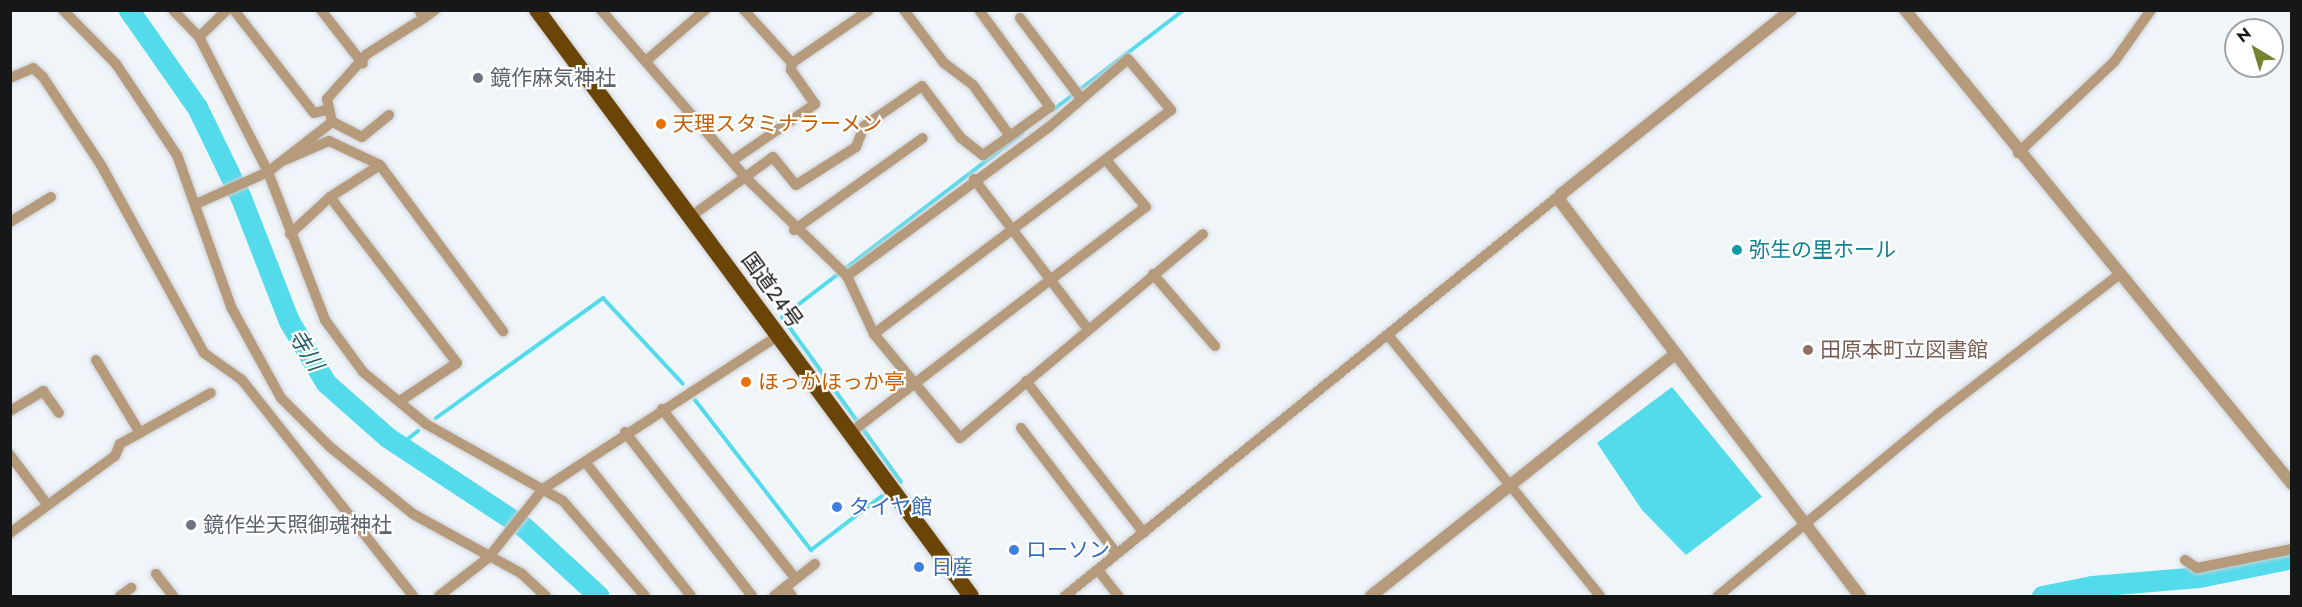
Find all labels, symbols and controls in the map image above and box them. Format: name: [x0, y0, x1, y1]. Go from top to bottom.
north arrow: [2224, 18, 2284, 78]
text: N: [2232, 22, 2256, 48]
place label: 鏡作麻気神社: [490, 65, 616, 91]
marker: 鏡作麻気神社: [471, 71, 485, 85]
place label: 天理スタミナラーメン: [673, 111, 883, 137]
marker: 天理スタミナラーメン: [654, 117, 668, 131]
place label: 弥生の里ホール: [1749, 237, 1896, 263]
marker: 弥生の里ホール: [1730, 243, 1744, 257]
street label: 国道24号: [736, 247, 808, 333]
water label: 寺川: [283, 324, 329, 376]
place label: 田原本町立図書館: [1820, 337, 1988, 363]
marker: 田原本町立図書館: [1801, 343, 1815, 357]
place label: ほっかほっか亭: [758, 369, 905, 395]
marker: ほっかほっか亭: [739, 375, 753, 389]
place label: タイヤ館: [849, 494, 933, 520]
marker: タイヤ館: [830, 500, 844, 514]
place label: 鏡作坐天照御魂神社: [203, 512, 392, 538]
marker: 鏡作坐天照御魂神社: [184, 518, 198, 532]
place label: ローソン: [1026, 537, 1110, 563]
marker: ローソン: [1007, 543, 1021, 557]
place label: 日産: [931, 554, 973, 580]
marker: 日産: [912, 560, 926, 574]

